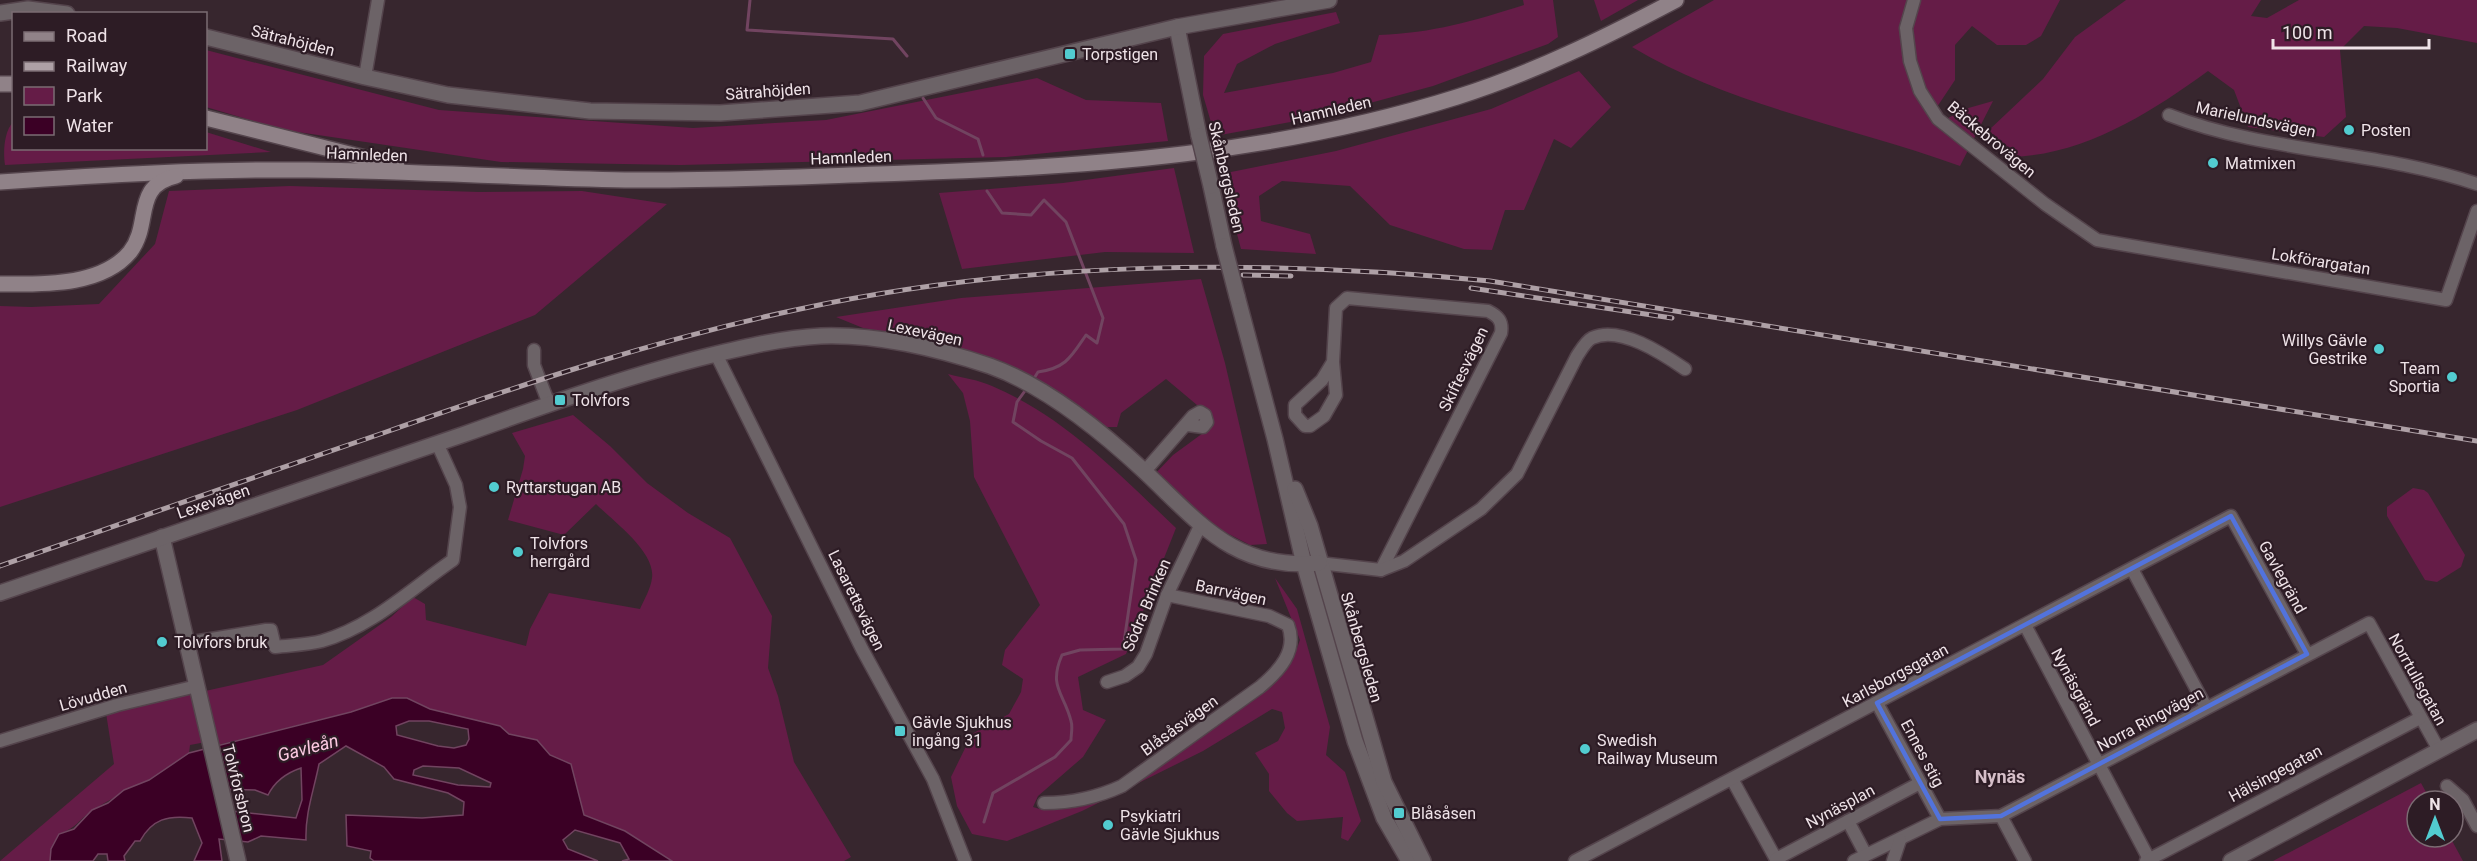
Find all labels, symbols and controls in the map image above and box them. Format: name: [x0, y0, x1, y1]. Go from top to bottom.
legend: [12, 12, 207, 150]
scale bar: [2273, 12, 2429, 50]
street label: Sätrahöjden: [249, 21, 337, 60]
text: 100 m: [2282, 22, 2333, 43]
text: Road: [66, 25, 107, 46]
place label: Torpstigen: [1082, 45, 1158, 64]
marker: Torpstigen: [1063, 47, 1077, 61]
text: Railway: [66, 55, 128, 76]
street label: Sätrahöjden: [725, 79, 811, 104]
text: Park: [66, 85, 103, 106]
street label: Hamnleden: [1289, 92, 1373, 129]
street label: Bäckebrovägen: [1944, 97, 2040, 182]
street label: Marielundsvägen: [2194, 98, 2318, 141]
text: Water: [66, 115, 113, 136]
street label: Skånbergsleden: [1204, 120, 1249, 235]
place label: Posten: [2361, 121, 2411, 140]
marker: Posten: [2342, 123, 2356, 137]
street label: Hamnleden: [326, 144, 408, 165]
street label: Hamnleden: [810, 147, 892, 168]
place label: Matmixen: [2225, 154, 2296, 173]
marker: Matmixen: [2206, 156, 2220, 170]
street label: Lokförargatan: [2270, 244, 2372, 279]
street label: Lexevägen: [886, 315, 964, 350]
street label: Skiftesvägen: [1435, 324, 1492, 415]
place label: Willys Gävle Gestrike: [2282, 331, 2367, 368]
marker: Willys Gävle Gestrike: [2372, 342, 2386, 356]
place label: Team Sportia: [2389, 359, 2440, 396]
marker: Team Sportia: [2445, 370, 2459, 384]
place label: Tolvfors: [572, 391, 630, 410]
marker: Tolvfors: [553, 393, 567, 407]
place label: Ryttarstugan AB: [506, 478, 621, 497]
street label: Lexevägen: [174, 480, 252, 523]
marker: Ryttarstugan AB: [487, 480, 501, 494]
place label: Tolvfors herrgård: [530, 534, 590, 571]
street label: Gavlegränd: [2255, 538, 2310, 617]
marker: Tolvfors herrgård: [511, 545, 525, 559]
street label: Lasarettsvägen: [824, 547, 889, 654]
street label: Södra Brinken: [1118, 556, 1175, 654]
street label: Barrvägen: [1194, 576, 1268, 609]
street label: Skånbergsleden: [1337, 590, 1386, 704]
street label: Norrtullsgatan: [2384, 630, 2451, 729]
place label: Tolvfors bruk: [174, 633, 268, 652]
marker: Tolvfors bruk: [155, 635, 169, 649]
street label: Karlsborgsgatan: [1839, 639, 1952, 711]
street label: Nynäsgränd: [2047, 645, 2104, 729]
street label: Lövudden: [57, 678, 129, 715]
street label: Norra Ringvägen: [2094, 683, 2207, 756]
street label: Blåsåsvägen: [1137, 691, 1221, 760]
place label: Gävle Sjukhus ingång 31: [912, 713, 1012, 750]
street label: Ennes stig: [1897, 716, 1948, 790]
marker: Gävle Sjukhus ingång 31: [893, 724, 907, 738]
water label: Gavleån: [275, 729, 341, 766]
place label: Swedish Railway Museum: [1597, 731, 1718, 768]
street label: Hälsingegatan: [2225, 741, 2325, 806]
street label: Tolvforsbron: [218, 742, 259, 834]
marker: Swedish Railway Museum: [1578, 742, 1592, 756]
district label: Nynäs: [1975, 766, 2025, 787]
street label: Nynäsplan: [1803, 780, 1878, 832]
north arrow: [2405, 789, 2465, 849]
text: N: [2429, 795, 2441, 814]
place label: Blåsåsen: [1411, 804, 1476, 823]
marker: Blåsåsen: [1392, 806, 1406, 820]
place label: Psykiatri Gävle Sjukhus: [1120, 807, 1220, 844]
marker: Psykiatri Gävle Sjukhus: [1101, 818, 1115, 832]

